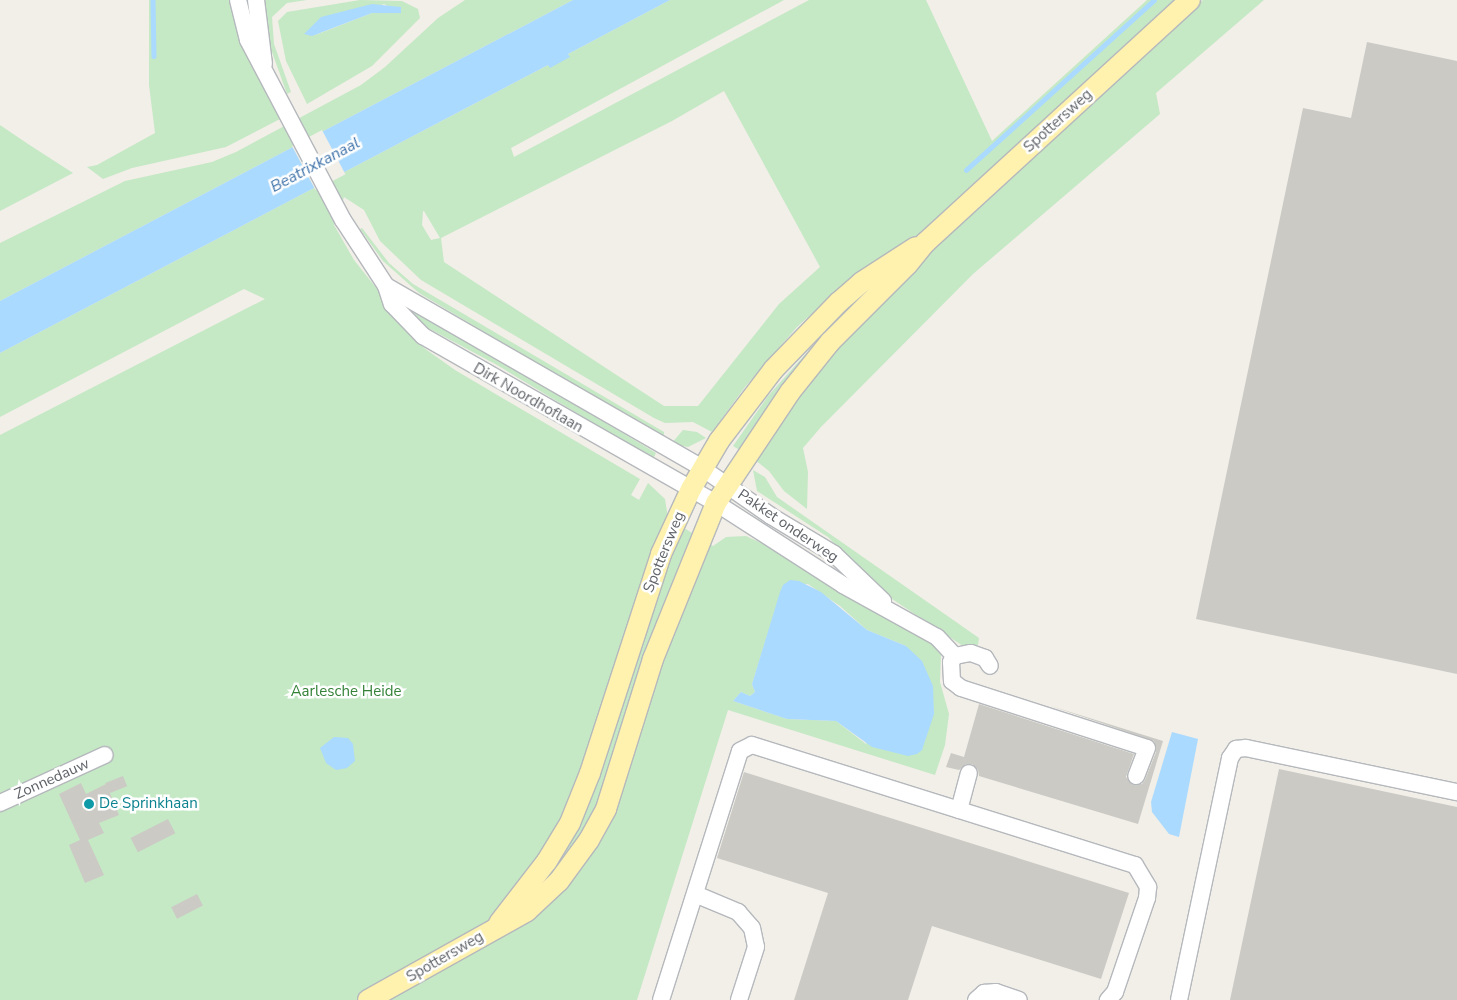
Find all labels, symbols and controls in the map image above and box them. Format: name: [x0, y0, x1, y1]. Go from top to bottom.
street label: Spottersweg: [1020, 86, 1096, 156]
water label: Beatrixkanaal: [267, 133, 363, 197]
street label: Dirk Noordhoflaan: [470, 359, 586, 437]
street label: Pakket onderweg: [734, 486, 842, 566]
street label: Spottersweg: [640, 509, 688, 595]
park label: Aarlesche Heide: [291, 683, 401, 701]
street label: Zonnedauw: [12, 755, 92, 803]
place label: De Sprinkhaan: [99, 795, 198, 813]
marker: De Sprinkhaan: [83, 798, 95, 810]
street label: Spottersweg: [403, 928, 487, 986]

